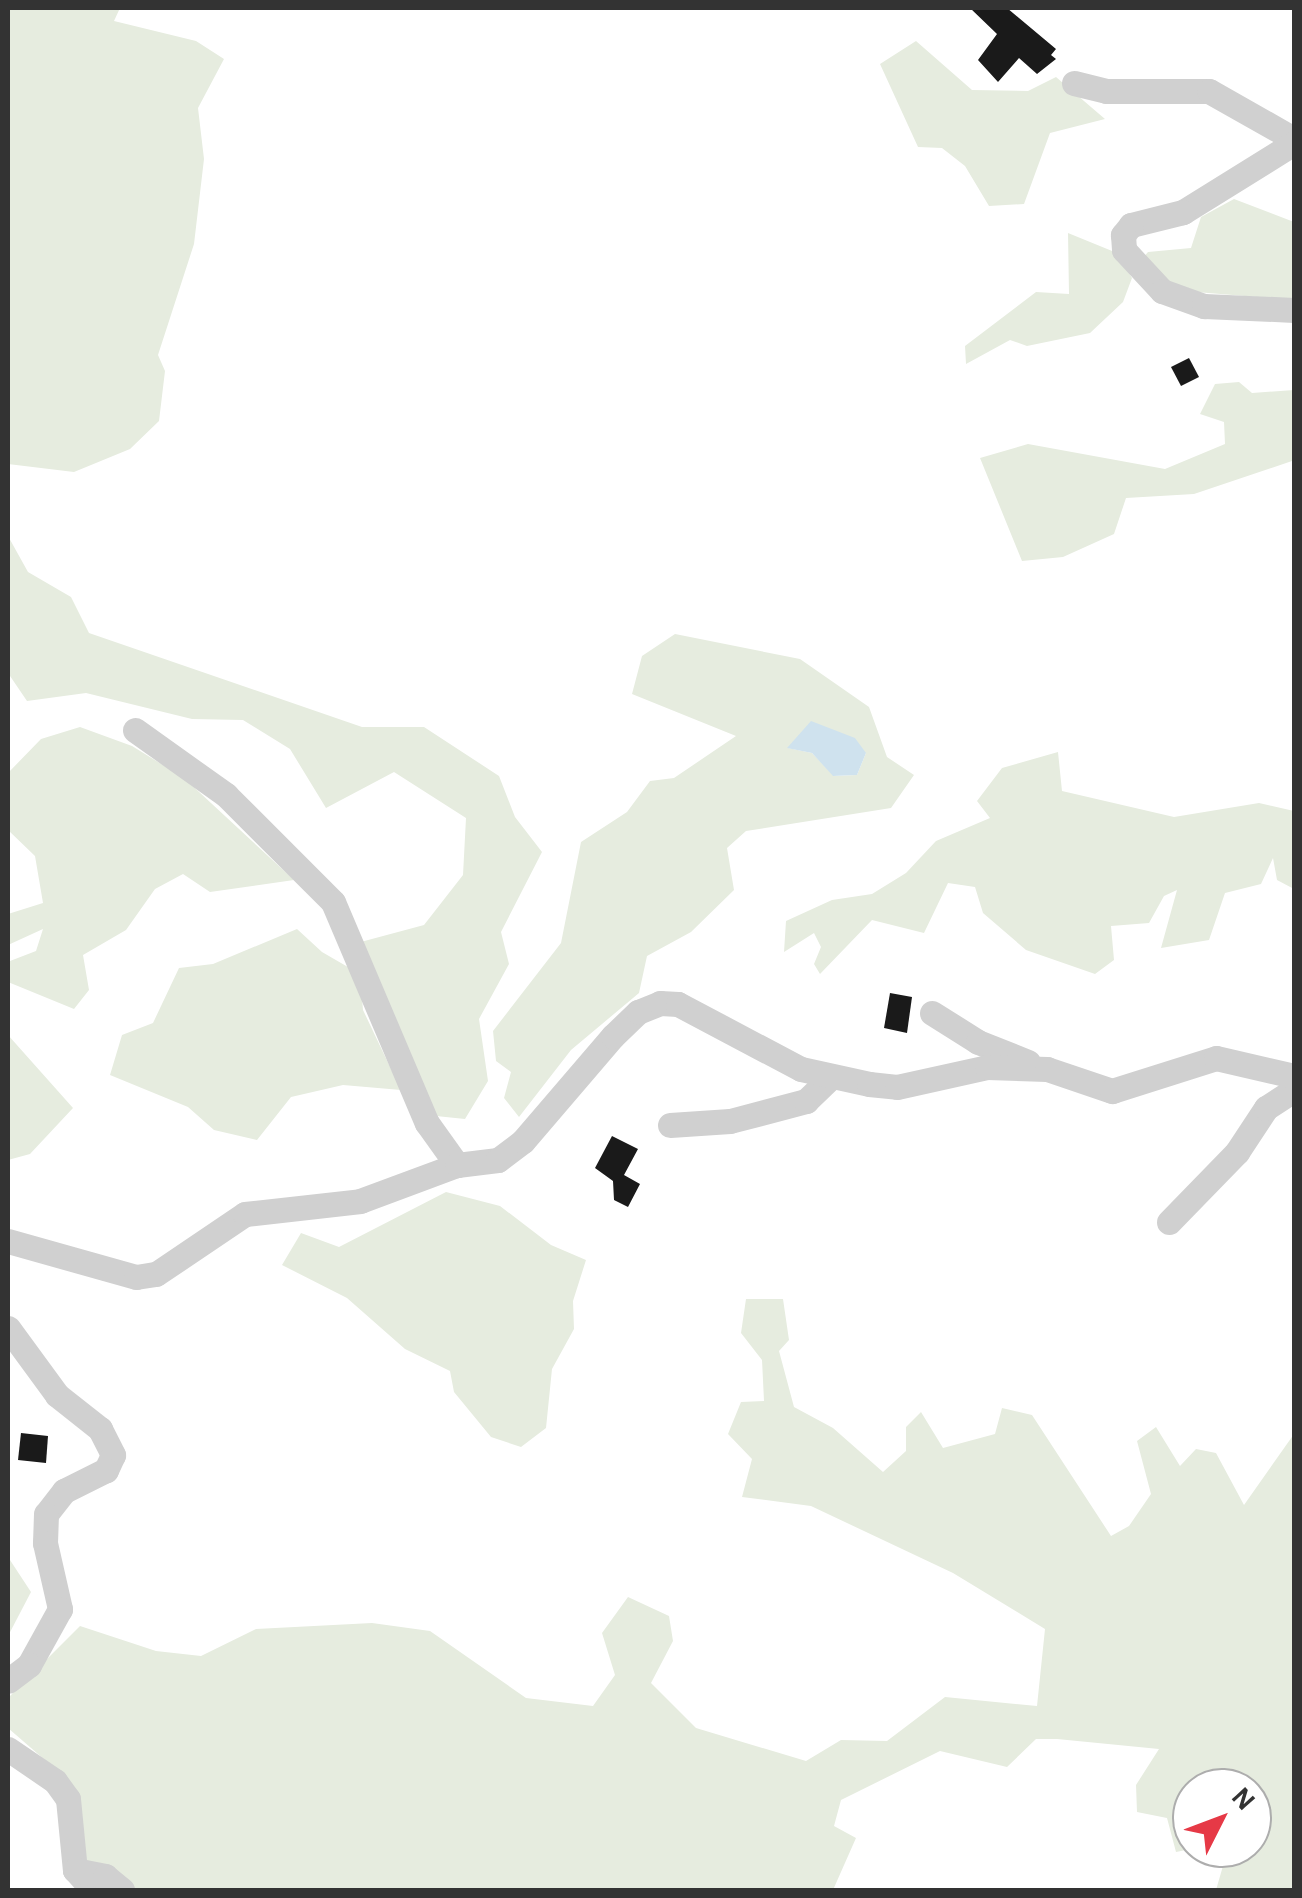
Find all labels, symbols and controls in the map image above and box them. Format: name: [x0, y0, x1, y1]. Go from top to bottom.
north arrow: [1172, 1768, 1272, 1868]
text: N: [1226, 1783, 1260, 1816]

